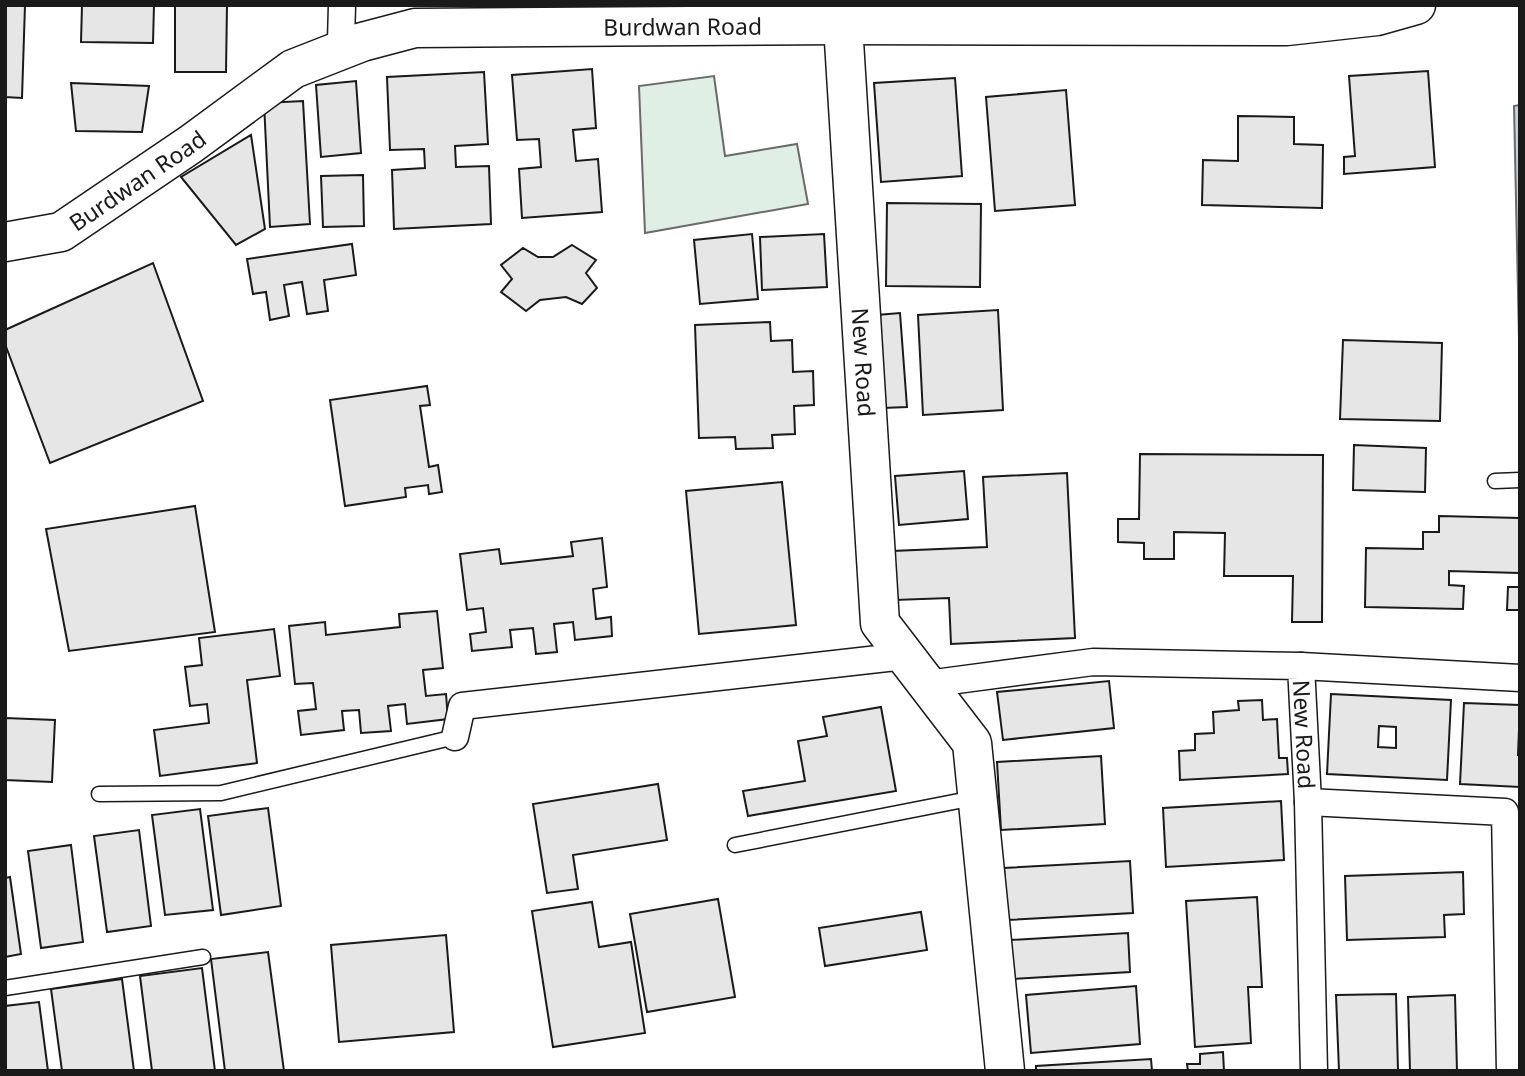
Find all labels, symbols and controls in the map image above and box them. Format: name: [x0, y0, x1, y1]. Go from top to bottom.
street label: Burdwan Road: [603, 10, 762, 43]
street label: Burdwan Road: [63, 122, 212, 238]
street label: New Road: [845, 307, 883, 418]
street label: New Road: [1286, 679, 1323, 790]

